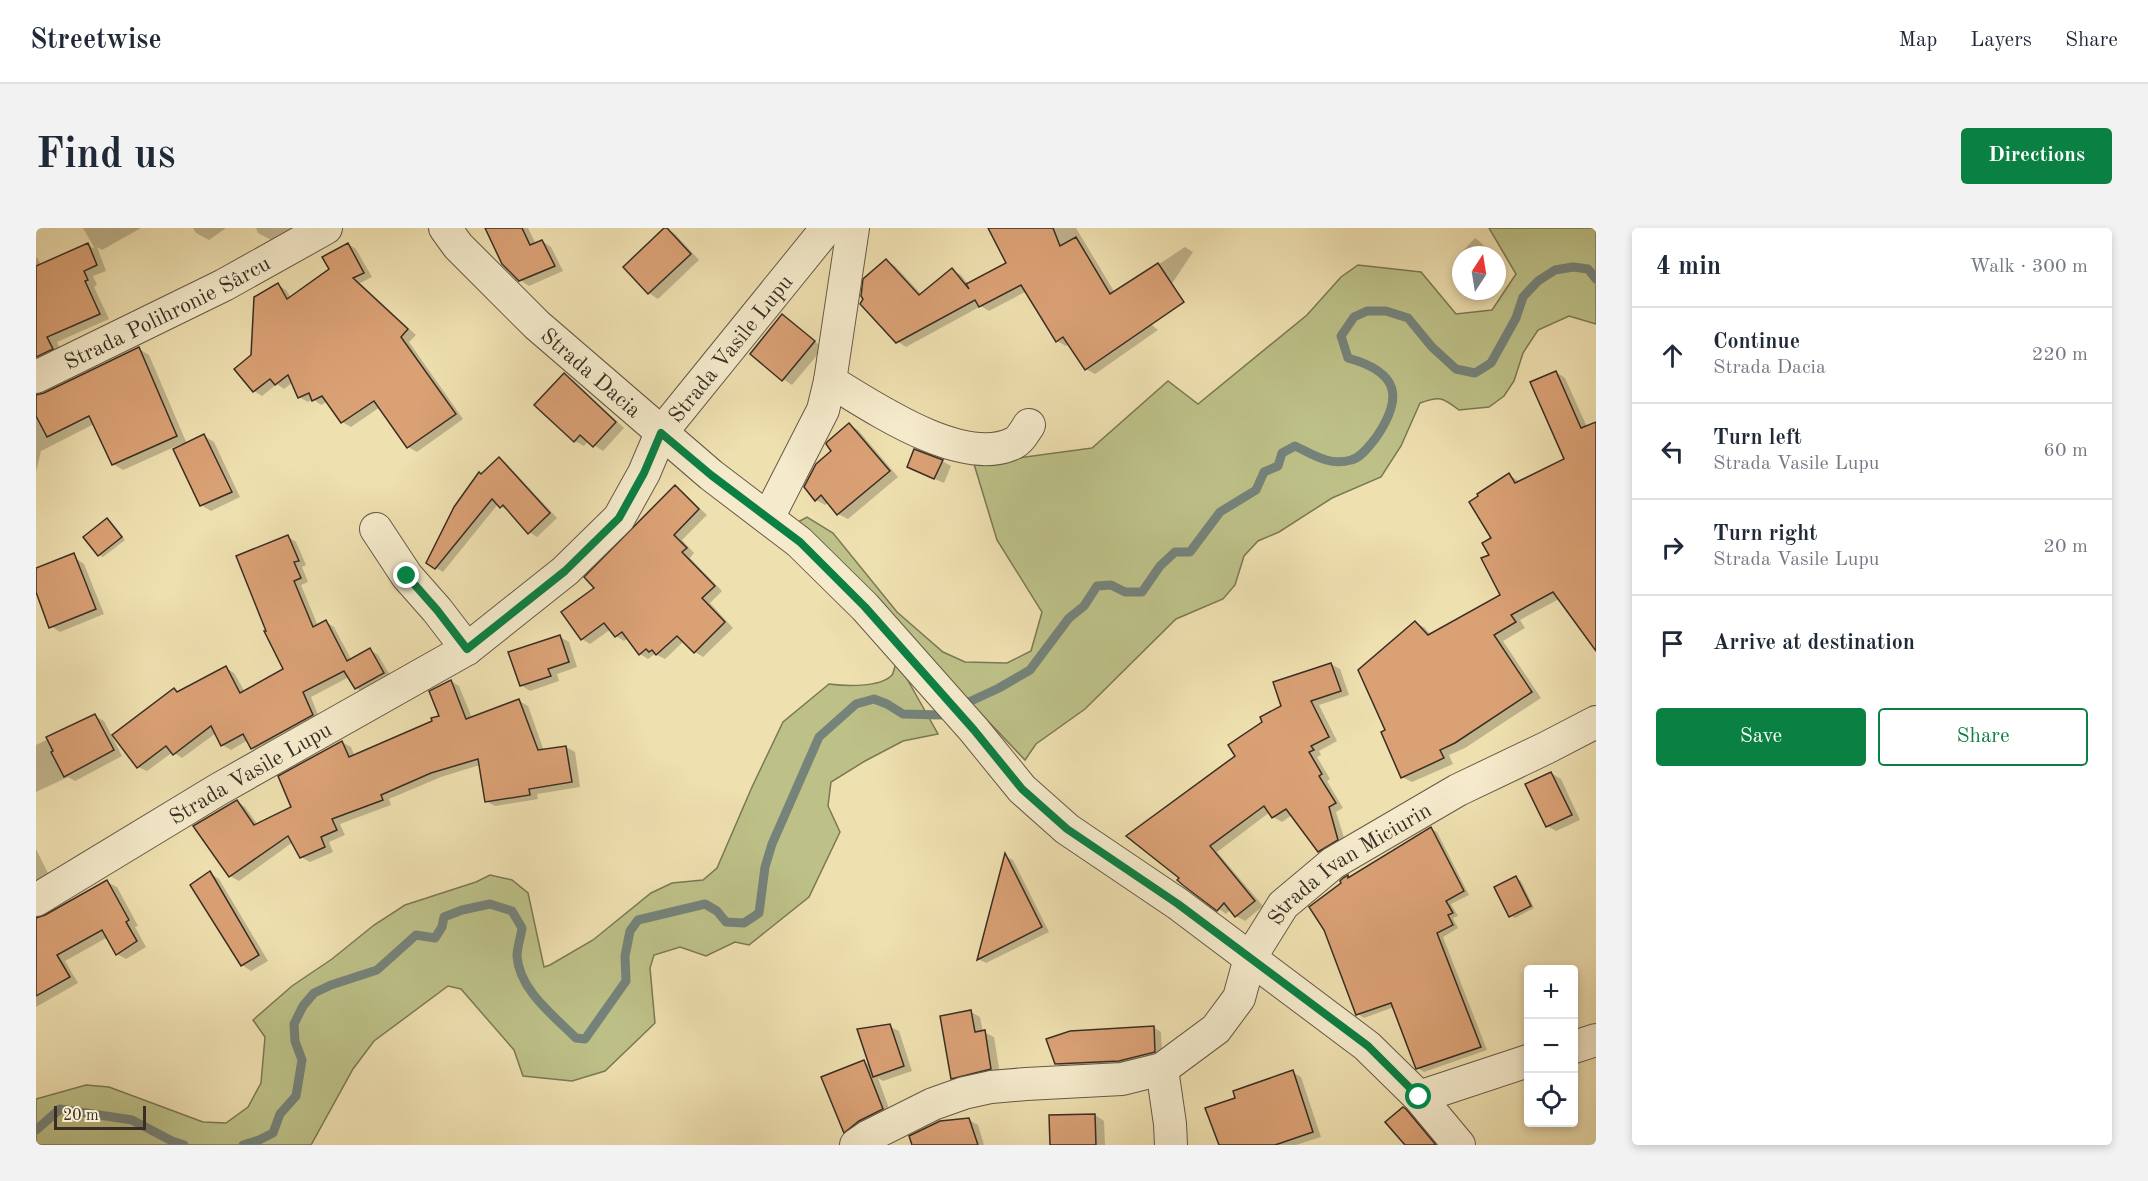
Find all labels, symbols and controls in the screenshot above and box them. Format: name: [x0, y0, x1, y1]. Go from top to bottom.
text: Streetwise: [30, 27, 162, 55]
text: Map: [1898, 30, 1937, 51]
text: Layers: [1970, 30, 2032, 51]
text: Share: [2065, 30, 2118, 51]
button: Directions: [1961, 128, 2112, 184]
text: Find us: [36, 135, 175, 177]
north arrow: [1452, 246, 1506, 300]
street label: Strada Polihronie Sârcu: [61, 252, 275, 374]
text: 4 min: [1656, 254, 1721, 280]
text: Walk · 300 m: [1969, 257, 2088, 277]
street label: Strada Vasile Lupu: [665, 271, 798, 427]
street label: Strada Dacia: [536, 325, 645, 423]
text: Continue: [1713, 331, 1800, 353]
icon: ahead: [1656, 339, 1689, 372]
text: 220 m: [2032, 345, 2088, 365]
text: Strada Dacia: [1713, 358, 1826, 378]
text: Turn left: [1713, 427, 1802, 449]
icon: left: [1656, 435, 1689, 468]
text: 60 m: [2043, 441, 2088, 461]
text: Strada Vasile Lupu: [1713, 454, 1880, 474]
text: Turn right: [1713, 523, 1817, 545]
icon: right: [1656, 531, 1689, 564]
text: 20 m: [2043, 537, 2088, 557]
text: Strada Vasile Lupu: [1713, 550, 1880, 570]
route end: [393, 562, 419, 588]
icon: arrive: [1656, 627, 1689, 660]
text: Arrive at destination: [1713, 632, 1915, 654]
button: Save: [1656, 708, 1866, 766]
button: Share: [1878, 708, 2088, 766]
street label: Strada Vasile Lupu: [166, 719, 336, 830]
street label: Strada Ivan Miciurin: [1264, 799, 1436, 929]
map controls: [1524, 965, 1578, 1127]
button: +: [1524, 965, 1578, 1019]
button: −: [1524, 1019, 1578, 1073]
button: locate: [1524, 1073, 1578, 1127]
route start: [1405, 1083, 1431, 1109]
scale bar: [54, 1103, 146, 1130]
text: 20 m: [63, 1108, 99, 1124]

